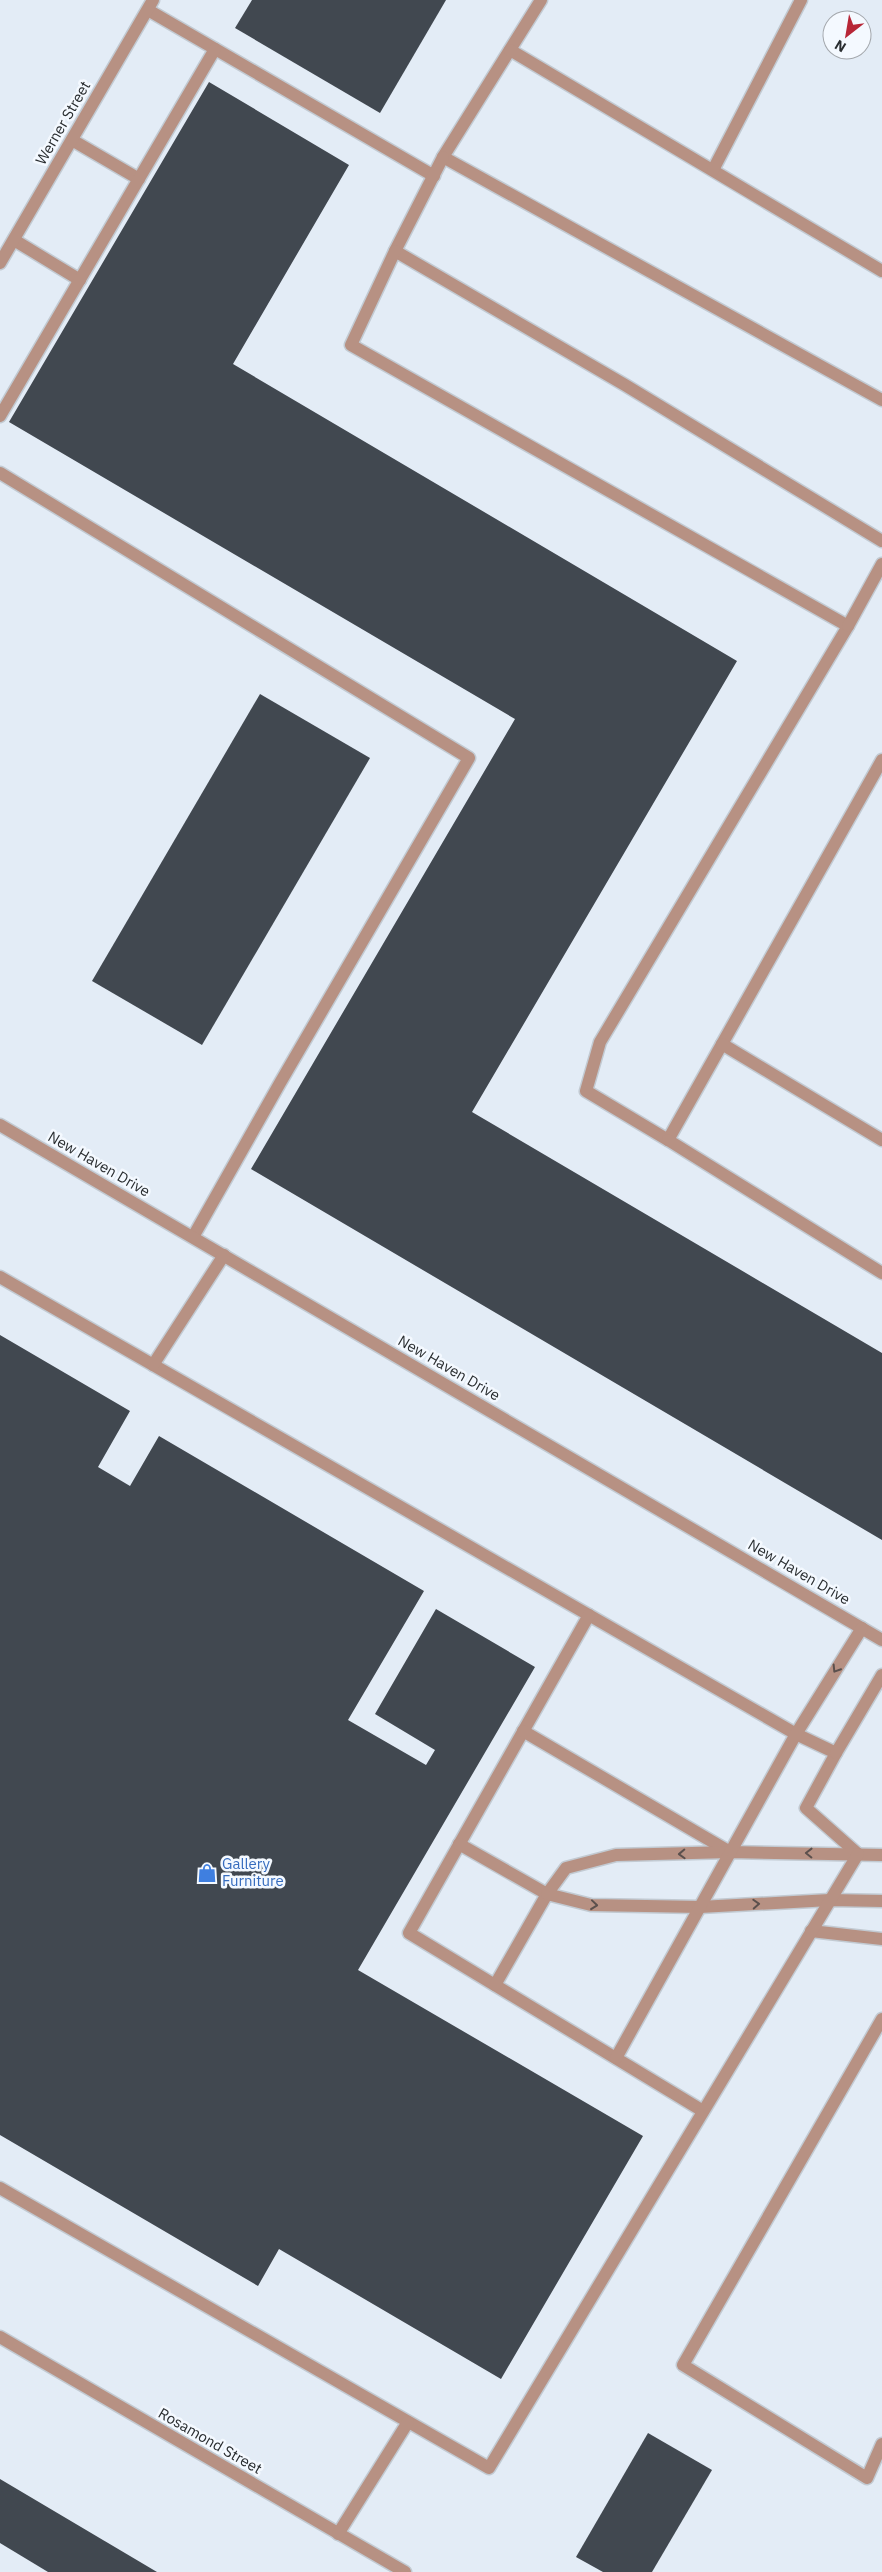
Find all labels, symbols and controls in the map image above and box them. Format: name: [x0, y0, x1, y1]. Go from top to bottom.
north arrow: [822, 10, 872, 60]
text: N: [831, 36, 849, 56]
street label: Werner Street: [31, 77, 94, 168]
street label: New Haven Drive: [45, 1127, 154, 1200]
street label: New Haven Drive: [395, 1331, 504, 1404]
street label: New Haven Drive: [745, 1535, 854, 1608]
one-way arrow: [833, 1664, 843, 1673]
one-way arrow: [677, 1848, 685, 1859]
one-way arrow: [805, 1848, 812, 1858]
place label: Gallery Furniture: [222, 1854, 284, 1890]
shop icon: Gallery Furniture: [196, 1862, 218, 1884]
one-way arrow: [753, 1898, 761, 1909]
one-way arrow: [590, 1899, 598, 1910]
street label: Rosamond Street: [155, 2403, 265, 2478]

